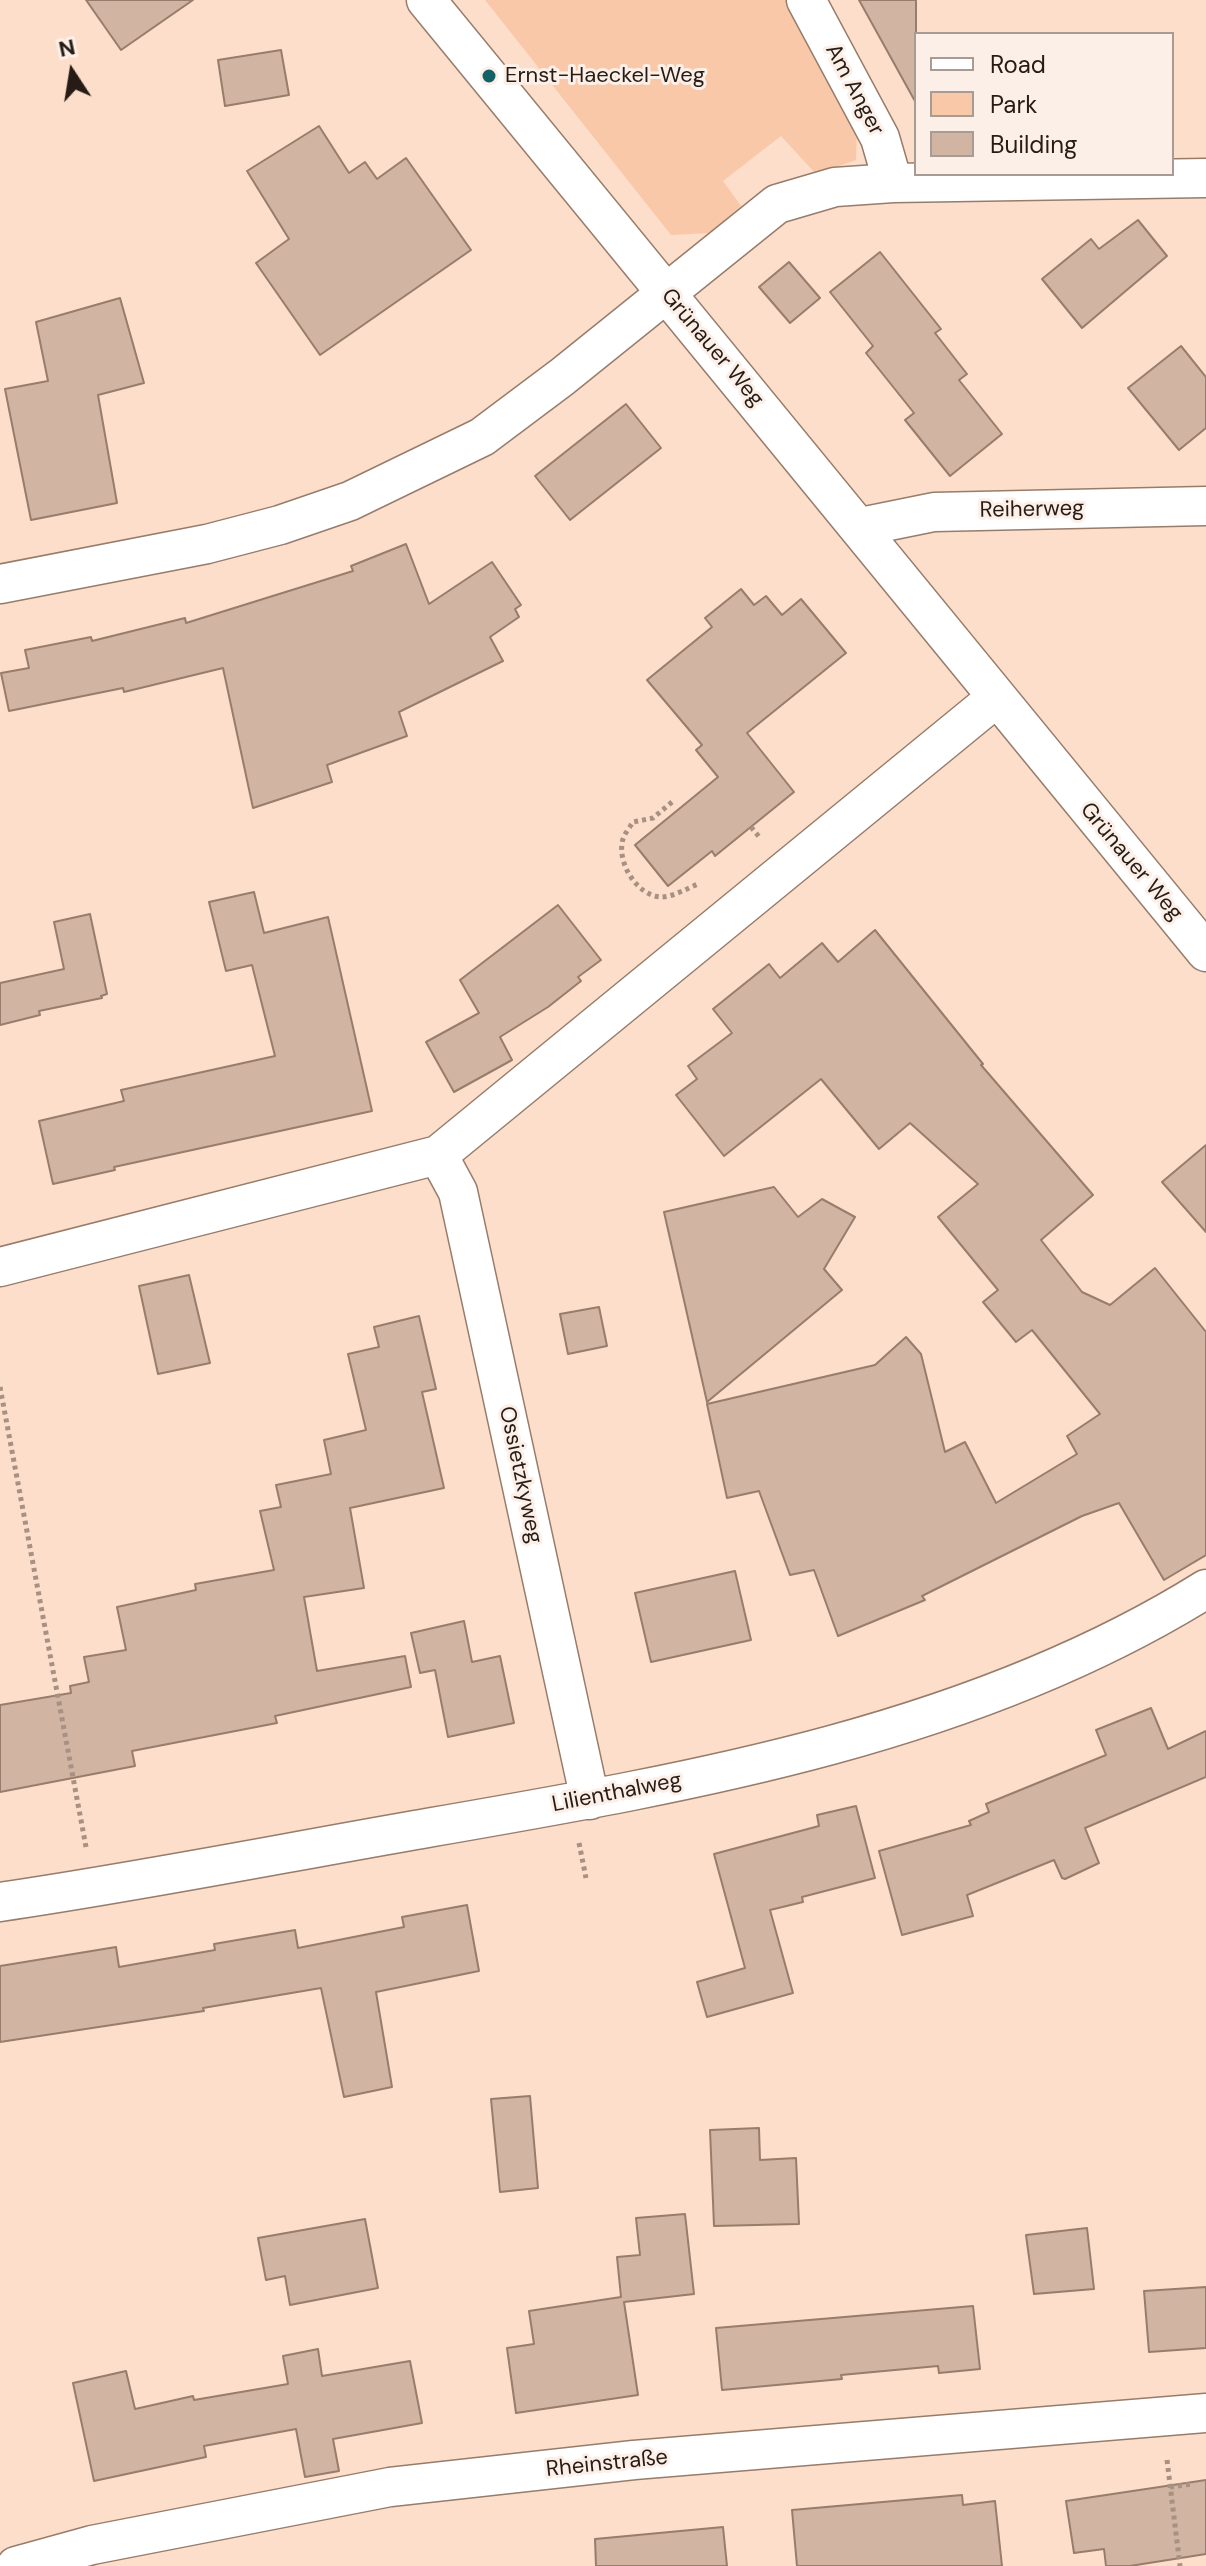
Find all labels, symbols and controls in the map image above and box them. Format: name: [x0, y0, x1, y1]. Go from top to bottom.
north arrow: [32, 32, 112, 112]
text: N: [56, 32, 78, 64]
legend: [914, 32, 1174, 176]
street label: Am Anger: [819, 40, 889, 140]
text: Road: [990, 49, 1046, 80]
place label: Ernst-Haeckel-Weg: [505, 63, 705, 89]
marker: Ernst-Haeckel-Weg: [480, 67, 498, 85]
text: Park: [990, 89, 1037, 120]
text: Building: [990, 129, 1077, 160]
street label: Grünauer Weg: [655, 284, 769, 412]
street label: Reiherweg: [980, 496, 1084, 524]
street label: Grünauer Weg: [1074, 798, 1188, 926]
street label: Ossietzkyweg: [493, 1404, 547, 1546]
street label: Lilienthalweg: [550, 1768, 684, 1818]
street label: Rheinstraße: [545, 2444, 669, 2484]

